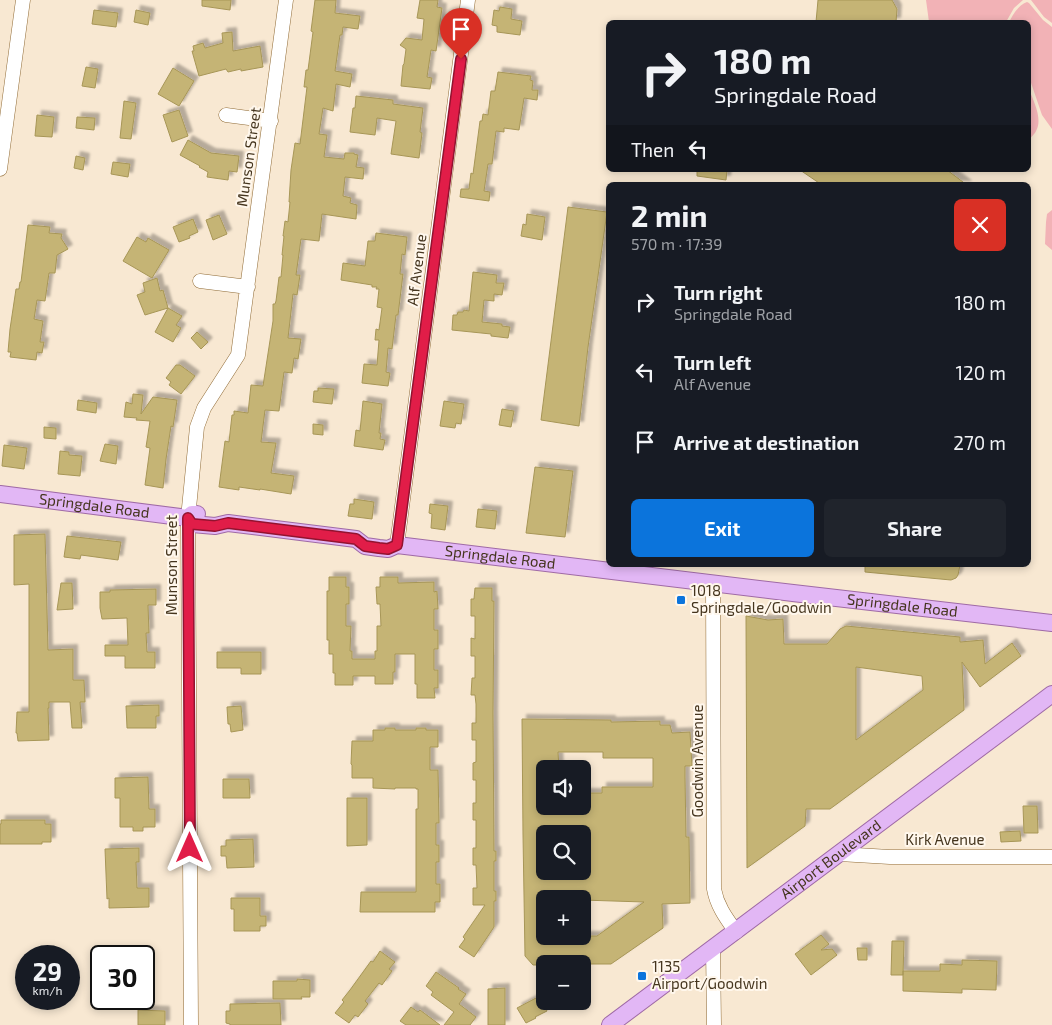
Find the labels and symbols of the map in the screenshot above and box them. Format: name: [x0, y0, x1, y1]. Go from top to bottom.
pin: [440, 8, 482, 59]
street label: Munson Street: [232, 106, 264, 208]
street label: Alf Avenue: [403, 233, 429, 307]
street label: Springdale Road: [38, 489, 151, 521]
street label: Munson Street: [162, 515, 180, 615]
street label: Springdale Road: [444, 541, 557, 572]
place label: 1018 Springdale/Goodwin: [691, 581, 832, 616]
street label: Springdale Road: [846, 589, 959, 620]
marker: 1018 Springdale/Goodwin: [675, 594, 687, 606]
street label: Goodwin Avenue: [688, 704, 706, 818]
street label: Airport Boulevard: [777, 815, 884, 902]
position arrow: [163, 821, 215, 873]
street label: Kirk Avenue: [905, 830, 985, 848]
speed limit sign: 30: [90, 945, 155, 1010]
place label: 1135 Airport/Goodwin: [652, 957, 767, 992]
marker: 1135 Airport/Goodwin: [636, 970, 648, 982]

